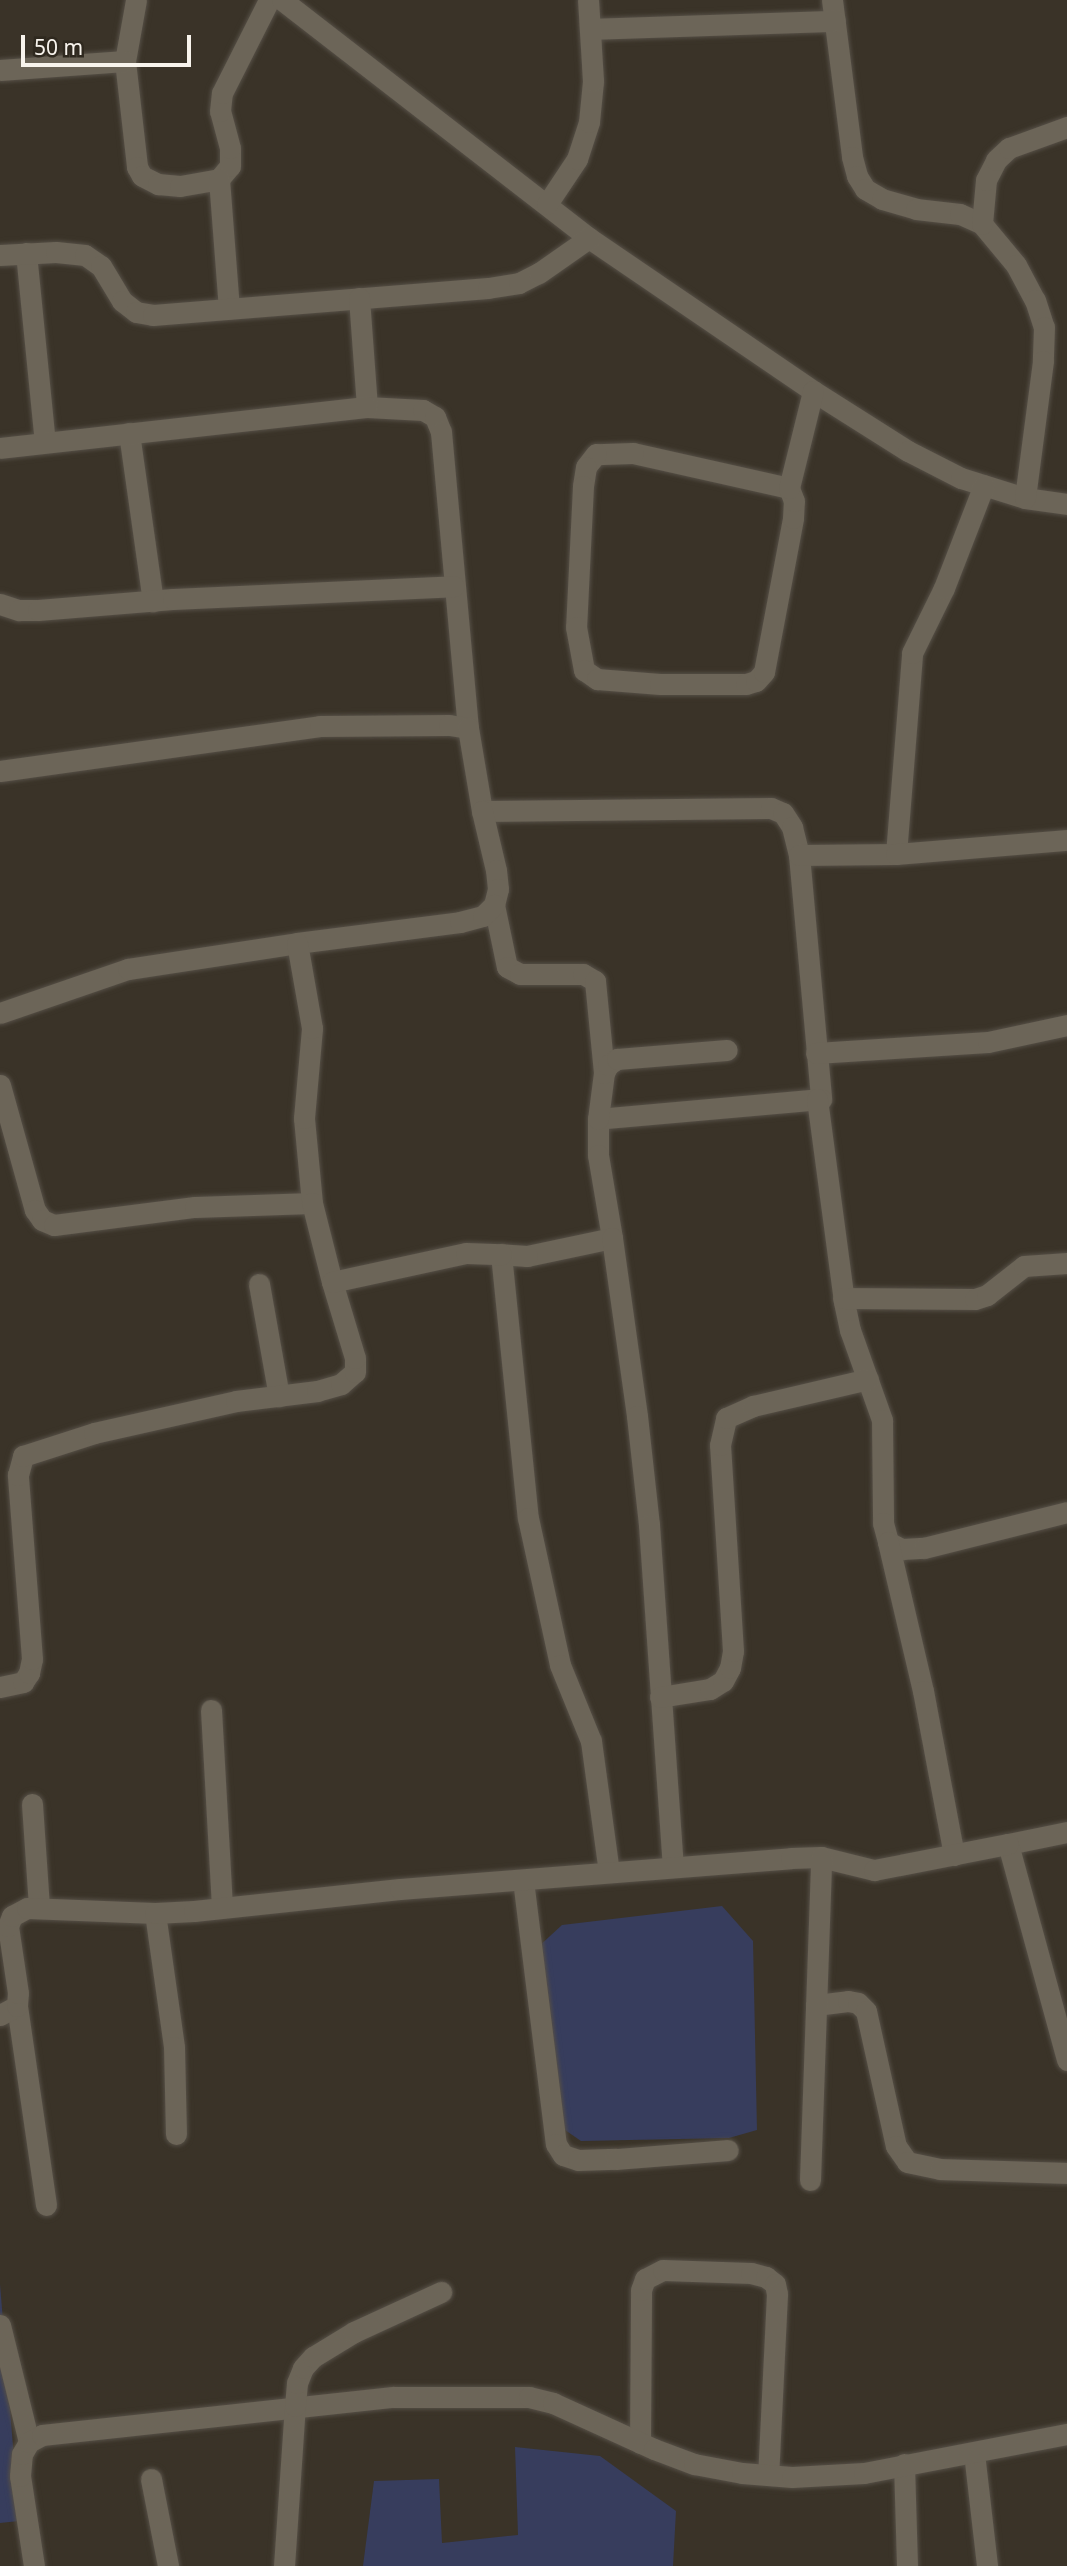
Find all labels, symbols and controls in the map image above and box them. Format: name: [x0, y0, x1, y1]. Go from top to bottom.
scale bar: [24, 21, 194, 65]
text: 50 m: [34, 33, 83, 61]

